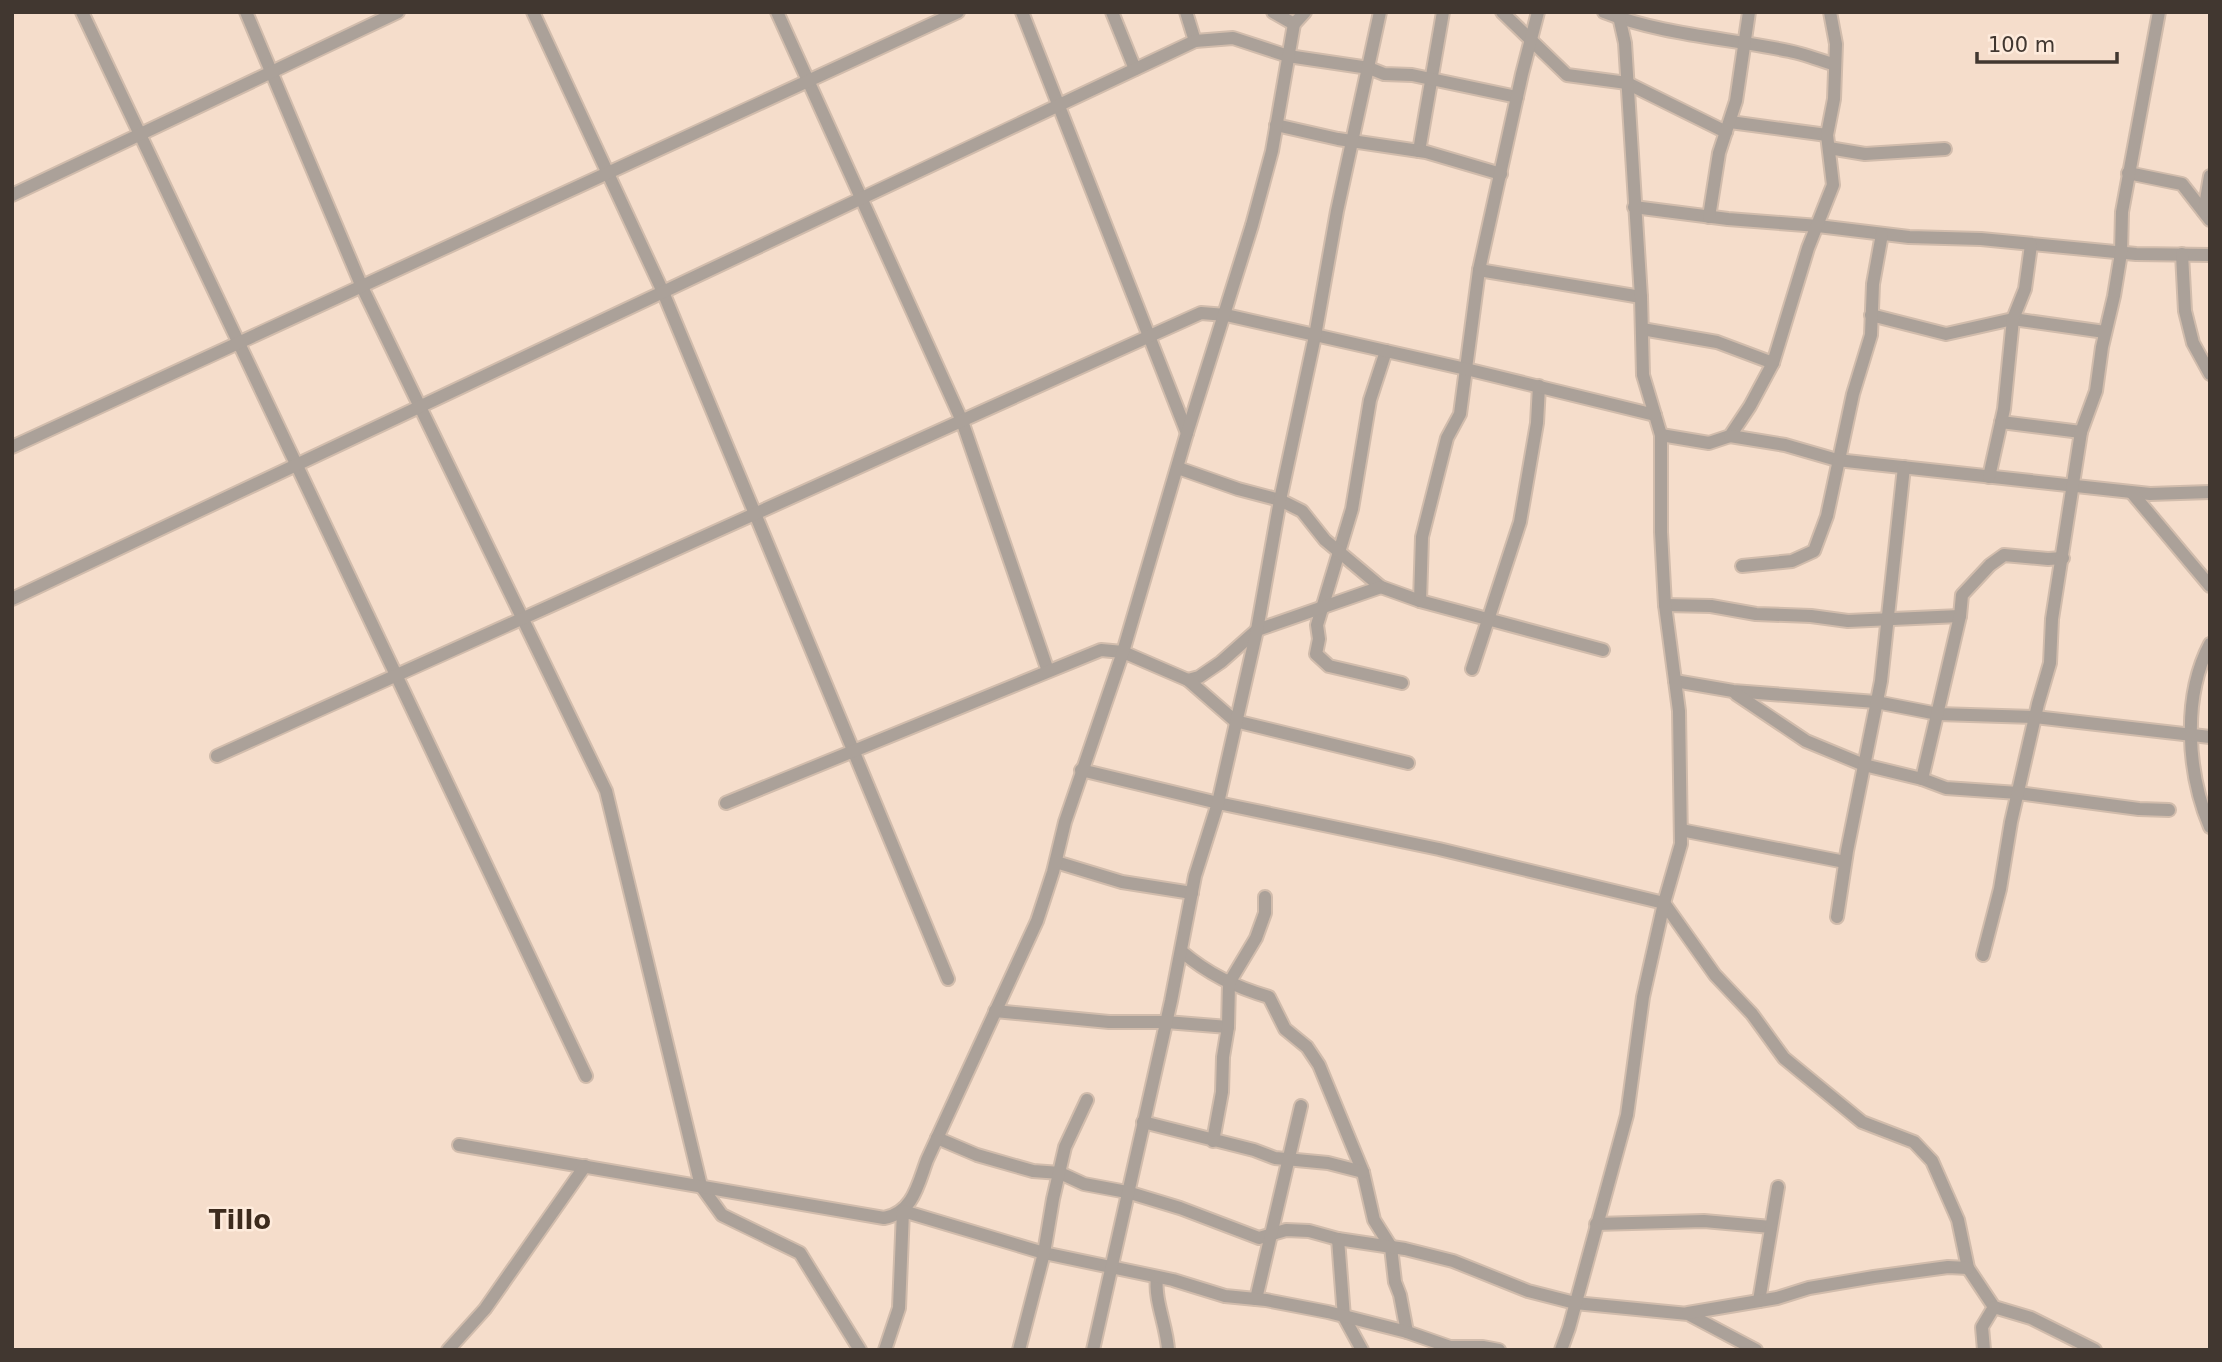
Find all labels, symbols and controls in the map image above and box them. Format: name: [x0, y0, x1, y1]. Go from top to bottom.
scale bar: [1977, 21, 2117, 65]
text: 100 m: [1988, 33, 2055, 57]
district label: Tillo: [209, 1205, 271, 1235]

